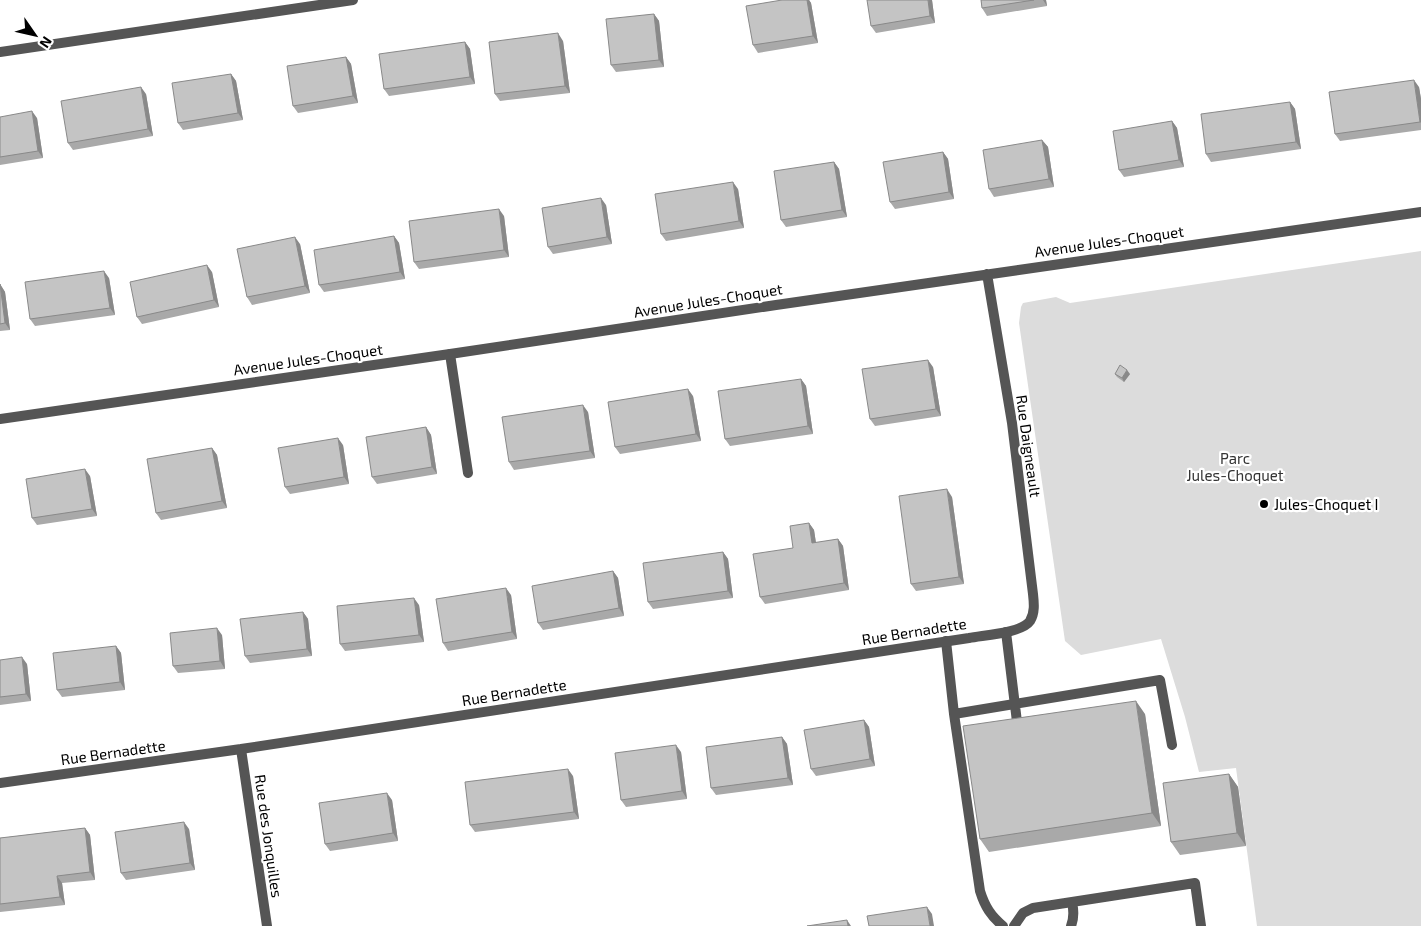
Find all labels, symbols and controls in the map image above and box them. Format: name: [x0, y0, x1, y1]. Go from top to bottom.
north arrow: [10, 10, 60, 60]
text: N: [36, 34, 56, 51]
street label: Avenue Jules-Choquet: [1033, 222, 1185, 260]
street label: Avenue Jules-Choquet: [632, 279, 784, 321]
street label: Avenue Jules-Choquet: [232, 340, 384, 378]
street label: Rue Daigneault: [1013, 394, 1045, 499]
park label: Parc Jules-Choquet: [1186, 449, 1284, 484]
place label: Jules-Choquet I: [1274, 495, 1378, 513]
marker: Jules-Choquet I: [1258, 498, 1270, 510]
street label: Rue Bernadette: [860, 614, 968, 648]
street label: Rue Bernadette: [460, 675, 568, 709]
street label: Rue Bernadette: [59, 736, 167, 768]
street label: Rue des Jonquilles: [251, 773, 287, 899]

